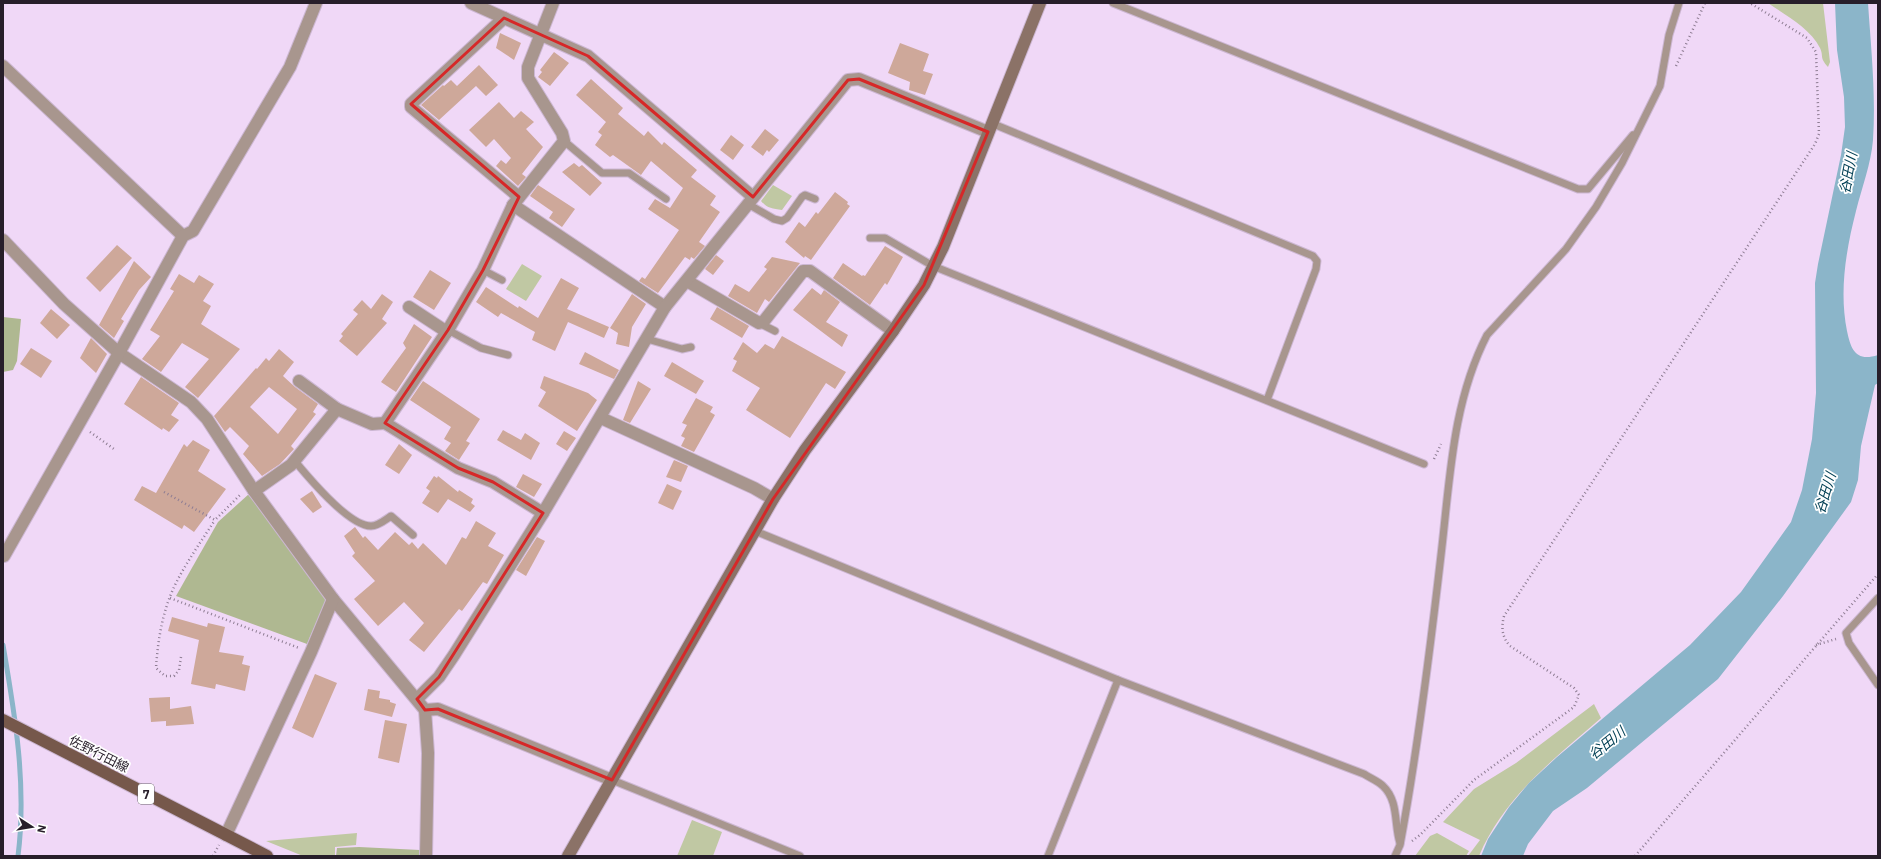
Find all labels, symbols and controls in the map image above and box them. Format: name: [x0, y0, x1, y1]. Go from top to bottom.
water label: 谷田川: [1835, 149, 1861, 195]
water label: 谷田川: [1810, 468, 1840, 516]
water label: 谷田川: [1585, 722, 1631, 763]
street label: 佐野行田線: [66, 732, 132, 776]
road number: 7: [138, 784, 154, 804]
north arrow: [12, 807, 52, 847]
text: N: [34, 824, 49, 834]

